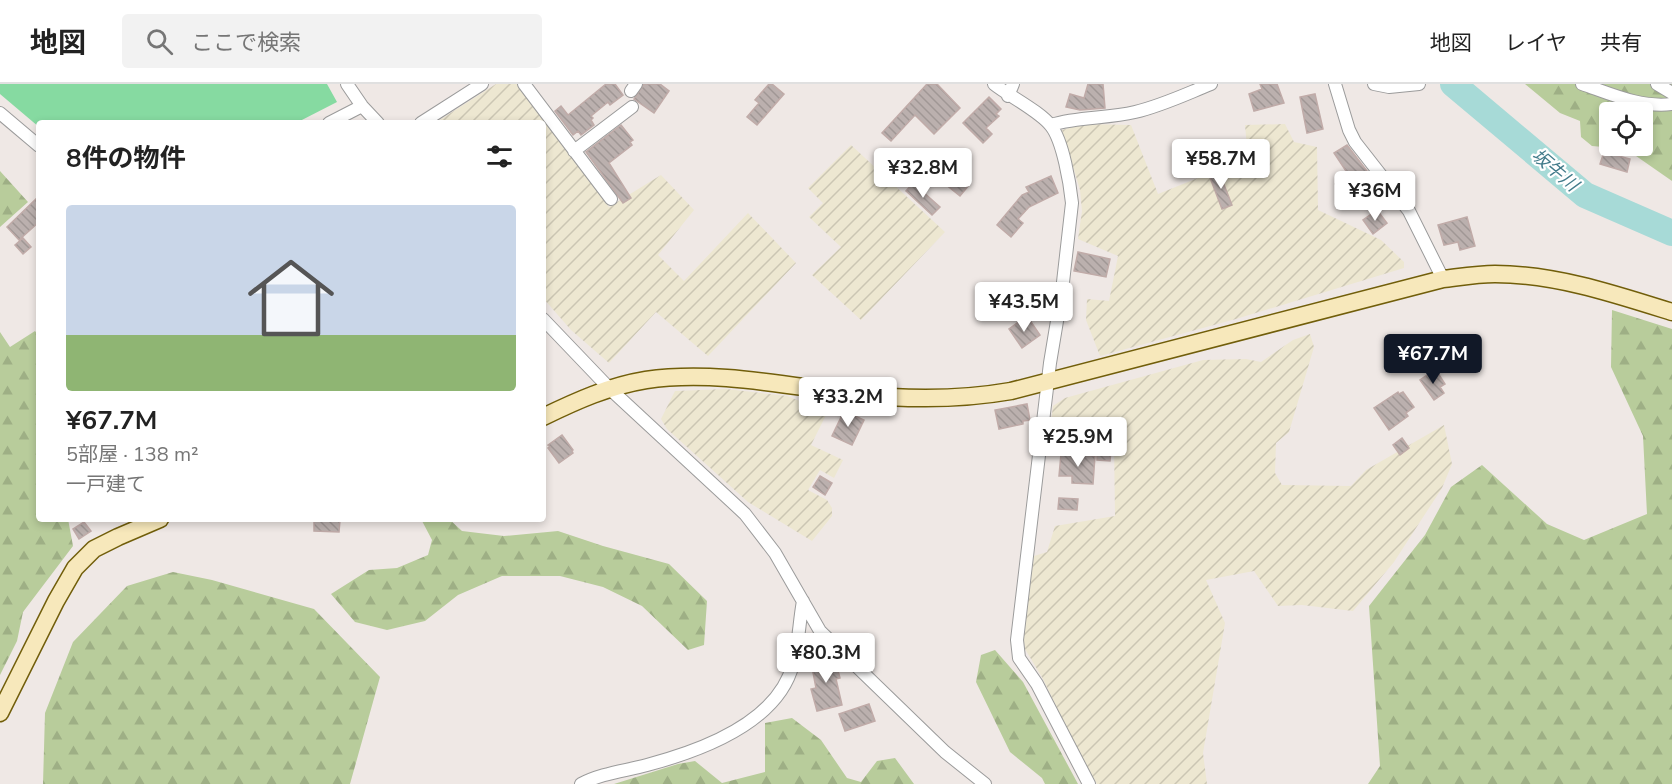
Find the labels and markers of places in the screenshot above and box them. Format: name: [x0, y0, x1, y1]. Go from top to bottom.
pin: ¥58.7M: [1172, 139, 1270, 190]
pin: ¥32.8M: [874, 148, 972, 199]
pin: ¥36M: [1339, 171, 1411, 222]
pin: ¥43.5M: [975, 282, 1073, 333]
pin: ¥67.7M: [1384, 334, 1482, 385]
pin: ¥33.2M: [799, 377, 897, 428]
pin: ¥25.9M: [1029, 417, 1127, 468]
pin: ¥80.3M: [777, 633, 875, 684]

